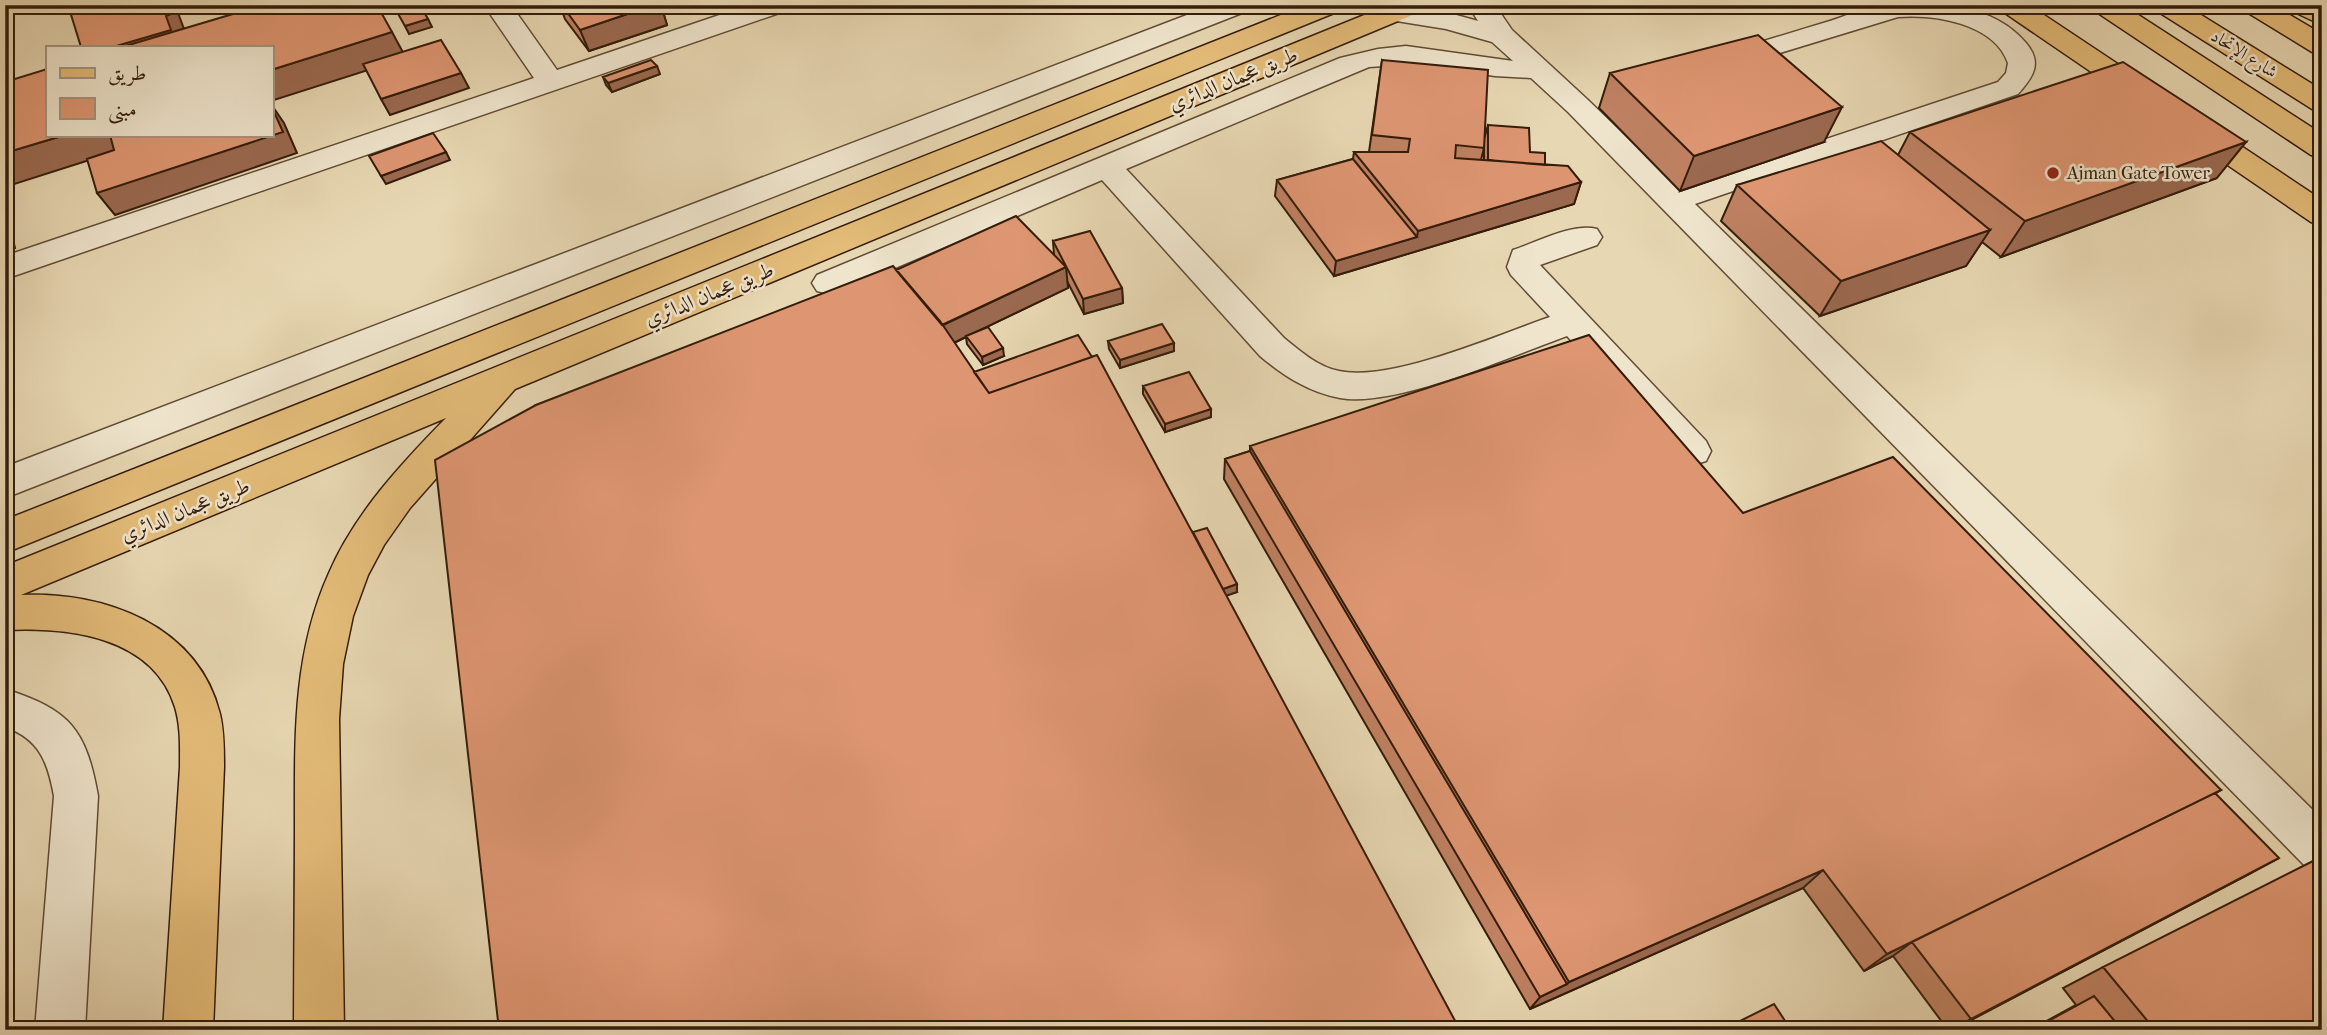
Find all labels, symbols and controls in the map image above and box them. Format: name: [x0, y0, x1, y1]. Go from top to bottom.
street label: شارع الإتحاد: [2205, 25, 2281, 86]
street label: طريق عجمان الدائري: [1165, 42, 1303, 120]
legend: [46, 46, 273, 136]
text: طريق: [108, 61, 146, 86]
text: مبنى: [108, 97, 137, 124]
place label: Ajman Gate Tower: [2066, 163, 2210, 184]
marker: Ajman Gate Tower: [2045, 165, 2061, 181]
street label: طريق عجمان الدائري: [641, 257, 779, 335]
street label: طريق عجمان الدائري: [117, 473, 255, 551]

